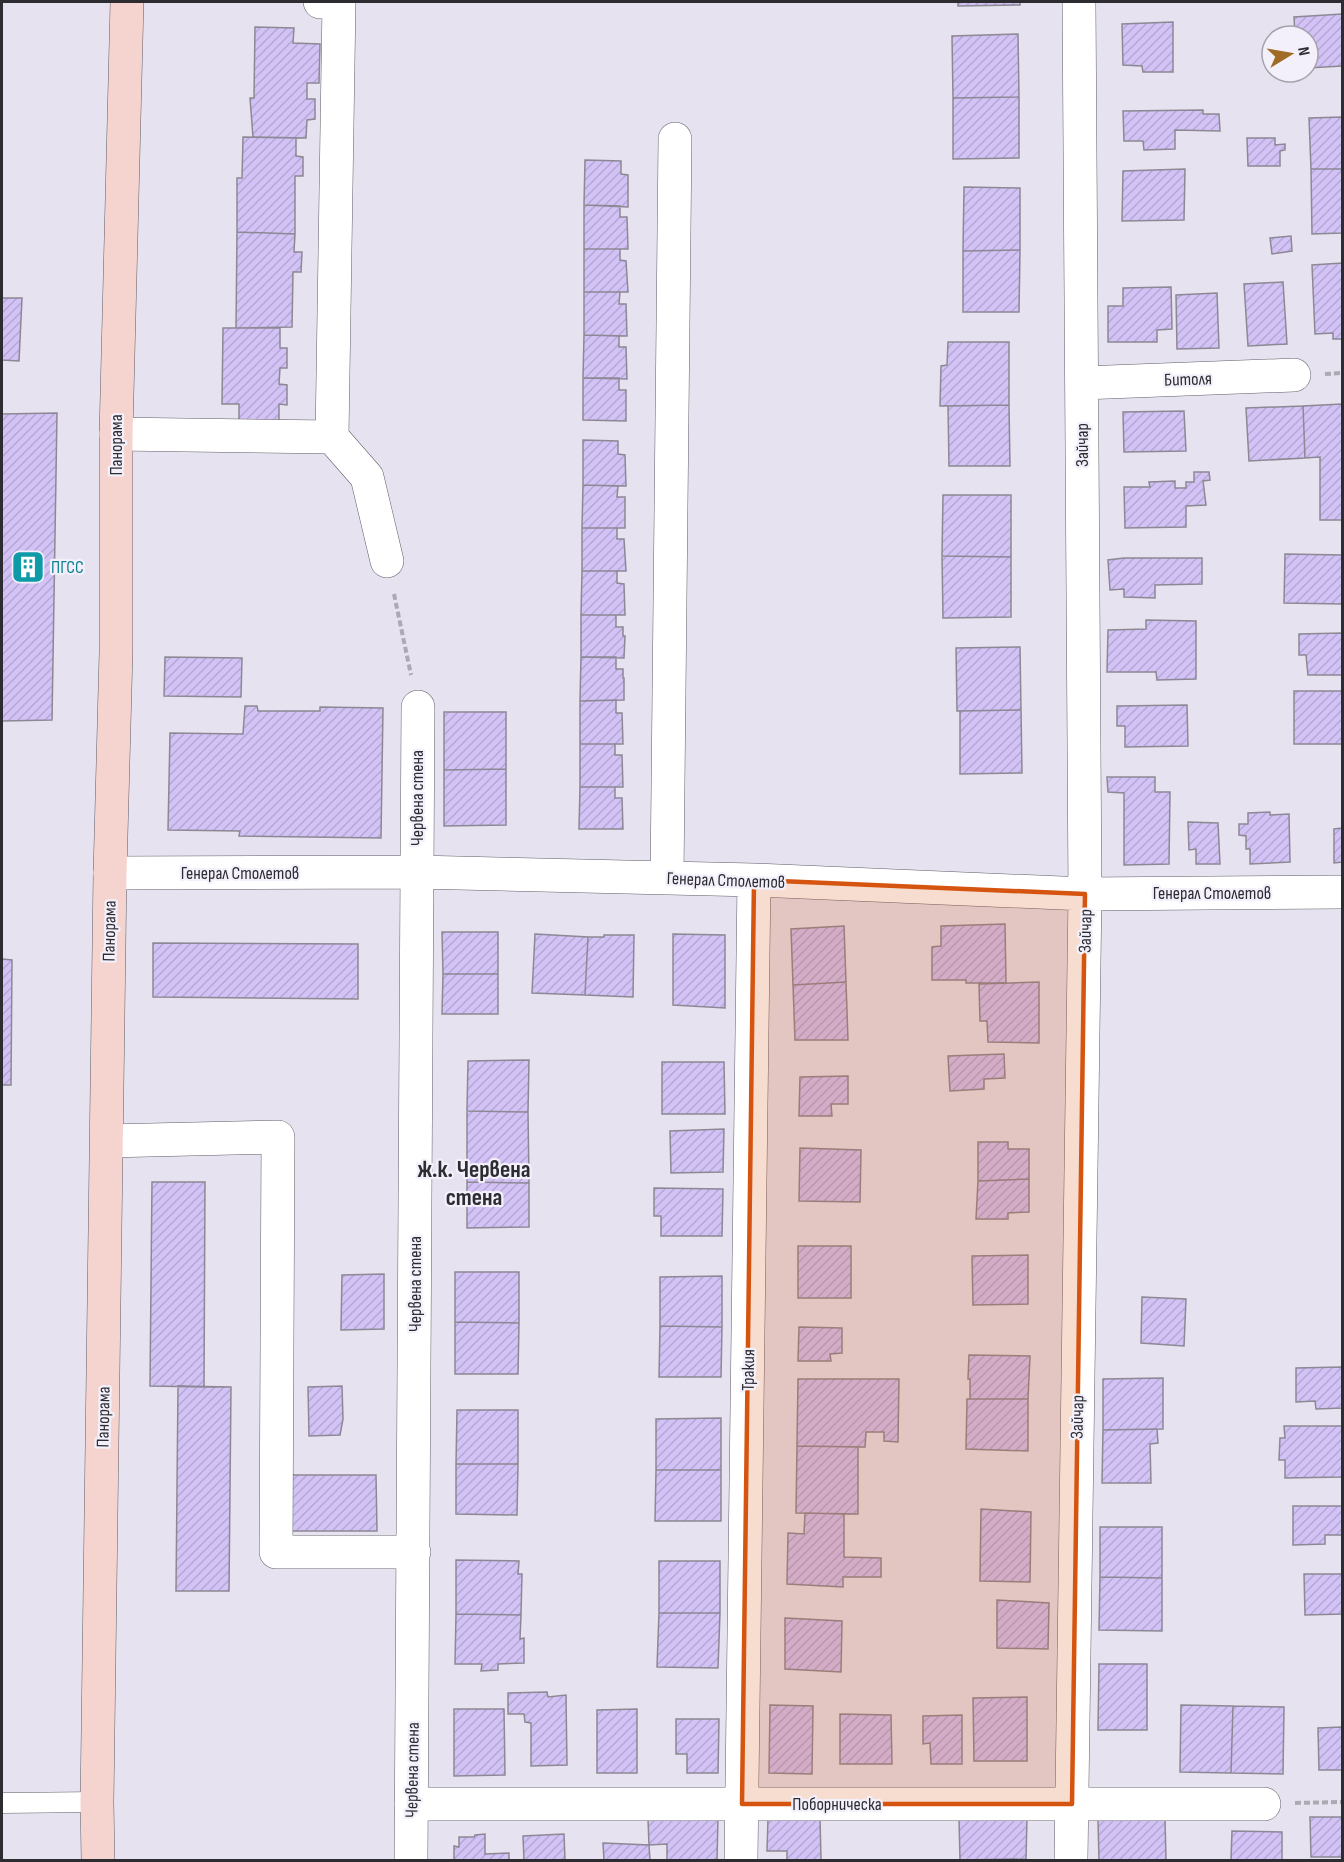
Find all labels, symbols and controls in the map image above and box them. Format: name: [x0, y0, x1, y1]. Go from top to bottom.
north arrow: [1260, 24, 1320, 84]
text: N: [1293, 45, 1313, 57]
street label: Битоля: [1164, 368, 1212, 391]
street label: Панорама: [106, 414, 127, 476]
street label: Зайчар: [1072, 423, 1093, 467]
building icon: ПГСС: [10, 549, 46, 585]
place label: ПГСС: [51, 557, 84, 578]
street label: Червена стена: [407, 750, 428, 846]
street label: Генерал Столетов: [181, 863, 299, 884]
street label: Генерал Столетов: [666, 868, 786, 893]
street label: Генерал Столетов: [1153, 883, 1271, 904]
street label: Панорама: [98, 900, 121, 962]
street label: Зайчар: [1075, 909, 1096, 953]
district label: ж.к. Червена стена: [417, 1155, 531, 1212]
street label: Червена стена: [405, 1236, 426, 1332]
street label: Тракия: [738, 1349, 759, 1391]
street label: Панорама: [92, 1386, 115, 1448]
street label: Зайчар: [1067, 1395, 1088, 1439]
street label: Червена стена: [401, 1722, 424, 1818]
street label: Поборническа: [792, 1794, 882, 1815]

